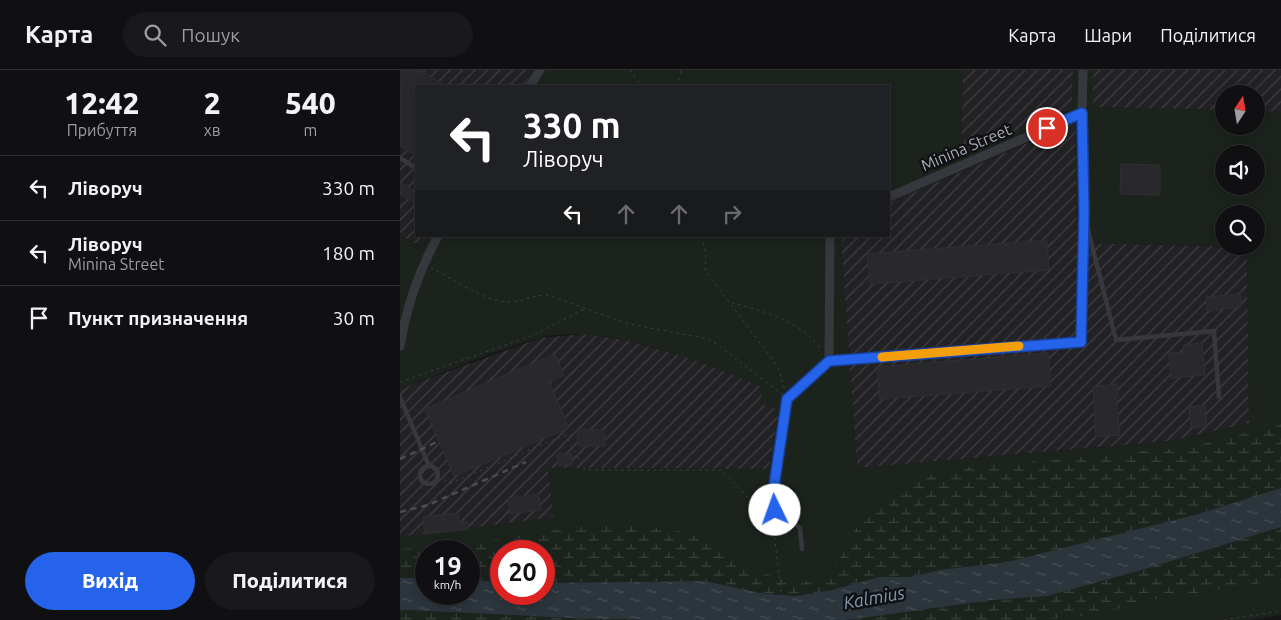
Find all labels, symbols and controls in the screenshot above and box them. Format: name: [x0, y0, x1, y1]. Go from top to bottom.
search box: [123, 12, 473, 57]
text: Карта: [25, 21, 93, 48]
icon: search: [141, 21, 169, 49]
text: Пошук: [181, 24, 240, 46]
text: Карта: [1008, 25, 1056, 45]
text: Шари: [1084, 25, 1132, 45]
text: Поділитися: [1160, 25, 1256, 45]
north arrow: [1215, 85, 1265, 135]
map controls: [1215, 85, 1265, 255]
text: 12:42: [64, 86, 139, 120]
text: 2: [204, 86, 221, 120]
text: 540: [285, 86, 336, 120]
icon: left: [440, 105, 505, 170]
text: 330 m: [523, 105, 621, 145]
pin: [1026, 107, 1068, 149]
icon: arrive: [1033, 114, 1061, 142]
street label: Minina Street: [918, 120, 1015, 174]
text: Прибуття: [67, 121, 137, 139]
text: хв: [204, 121, 221, 139]
text: m: [303, 121, 317, 139]
button: sound: [1215, 145, 1265, 195]
text: Ліворуч: [523, 146, 604, 171]
icon: left: [25, 174, 53, 202]
text: Ліворуч: [68, 177, 142, 199]
text: 330 m: [322, 177, 375, 199]
icon: left: [559, 200, 587, 228]
icon: ahead: [612, 200, 640, 228]
icon: ahead: [665, 200, 693, 228]
icon: right: [718, 200, 746, 228]
button: search: [1215, 205, 1265, 255]
text: Ліворуч: [68, 233, 142, 255]
icon: left: [25, 239, 53, 267]
text: 180 m: [322, 242, 375, 264]
text: Minina Street: [68, 255, 165, 273]
icon: arrive: [25, 304, 53, 332]
text: Пункт призначення: [68, 307, 248, 329]
text: 30 m: [333, 307, 375, 329]
position arrow: [748, 483, 800, 535]
speed limit sign: 20: [490, 540, 555, 605]
button: Вихід: [25, 552, 195, 610]
button: Поділитися: [205, 552, 375, 610]
text: 19: [433, 552, 462, 580]
text: km/h: [434, 578, 461, 591]
water label: Kalmius: [842, 582, 907, 612]

